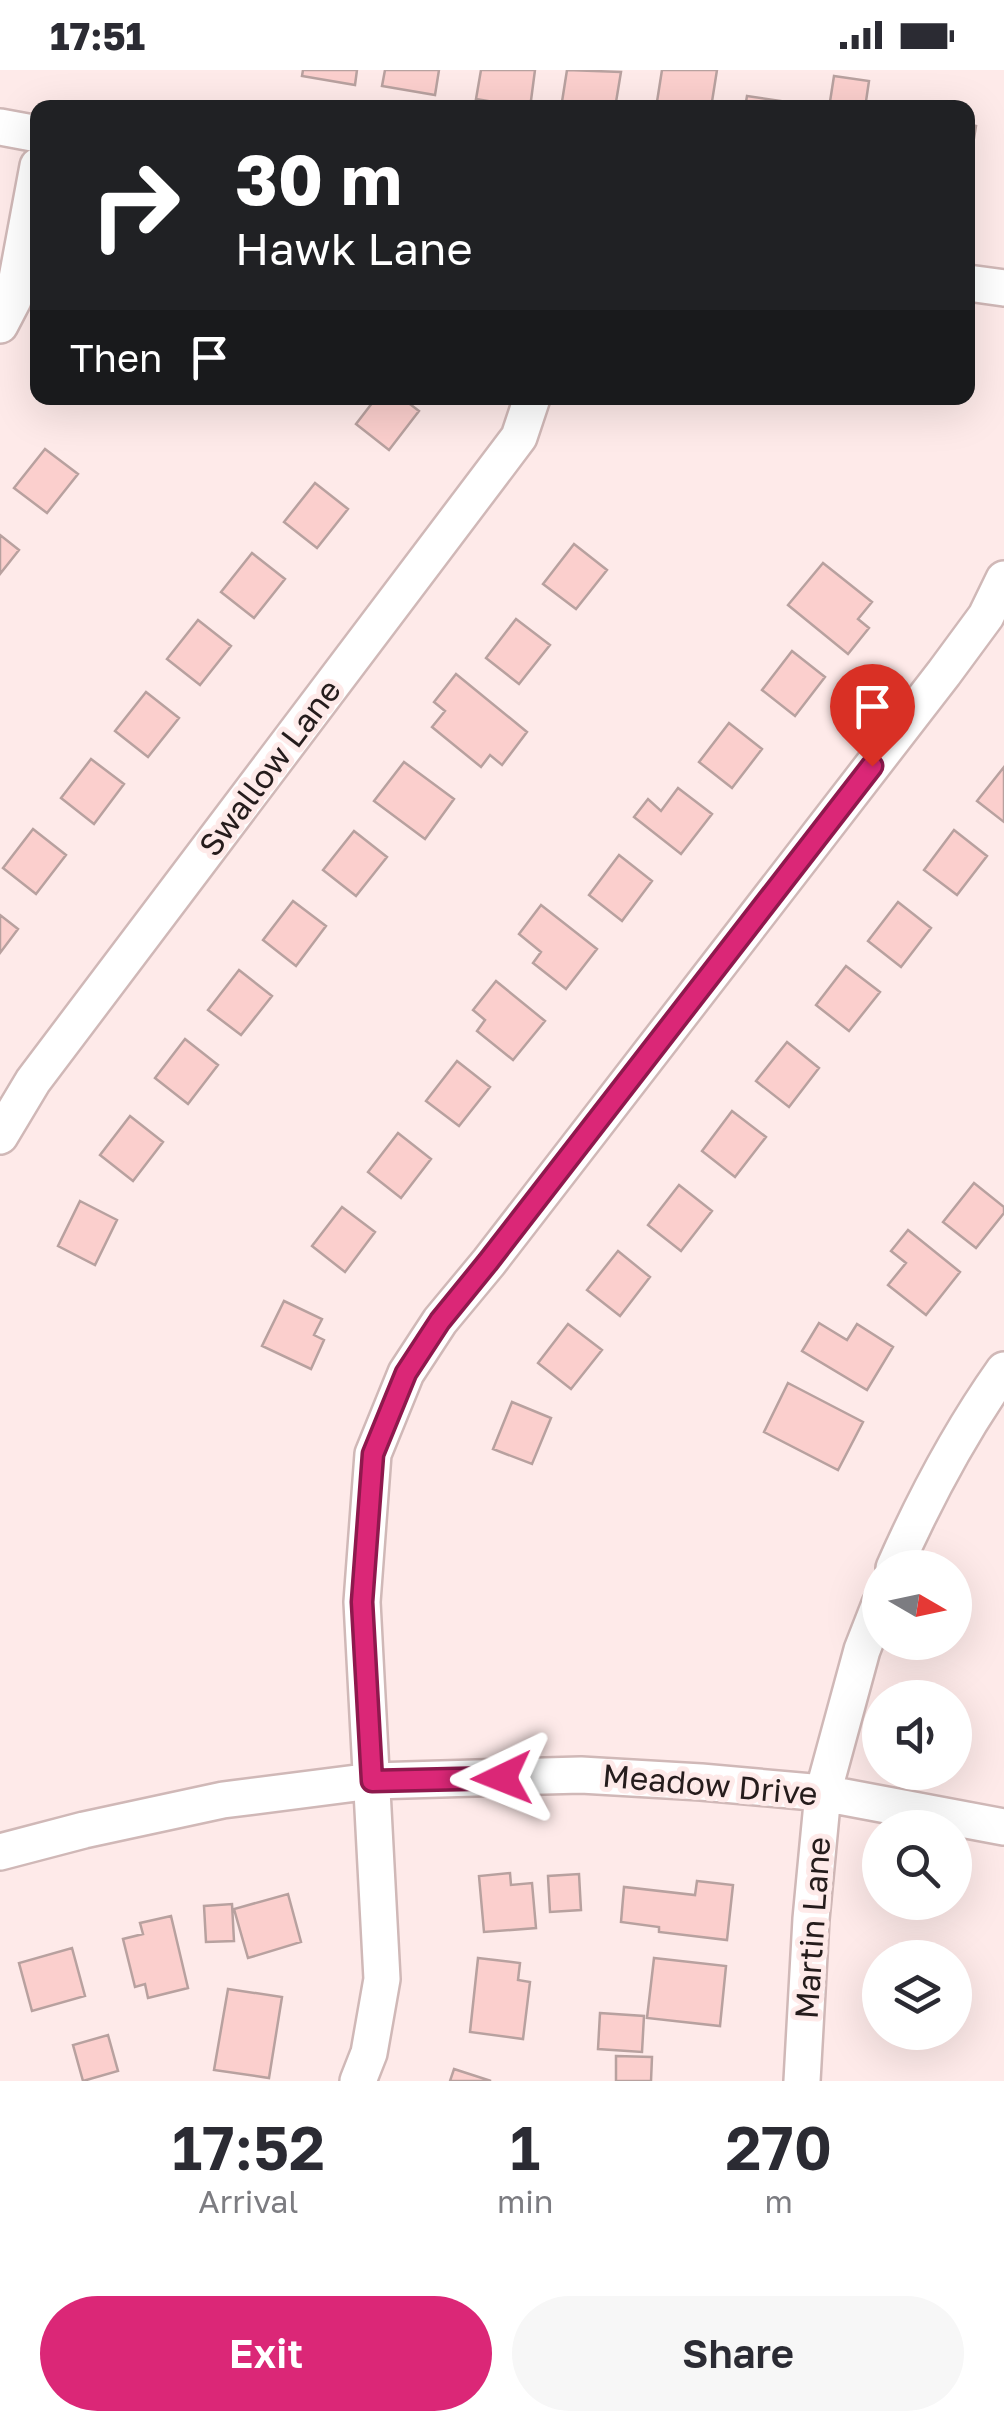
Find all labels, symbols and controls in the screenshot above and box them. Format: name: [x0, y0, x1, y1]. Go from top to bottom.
text: 17:51: [50, 13, 145, 58]
text: 30 m: [235, 136, 402, 220]
icon: right: [70, 140, 200, 270]
text: Hawk Lane: [235, 221, 473, 275]
icon: arrive: [182, 330, 237, 385]
text: Then: [70, 335, 162, 380]
pin: [830, 664, 915, 767]
street label: Swallow Lane: [190, 672, 348, 863]
icon: arrive: [845, 679, 900, 734]
north arrow: [862, 1550, 972, 1660]
map controls: [862, 1550, 972, 2050]
button: sound: [862, 1680, 972, 1790]
position arrow: [450, 1726, 554, 1830]
street label: Meadow Drive: [601, 1756, 819, 1812]
button: search: [862, 1810, 972, 1920]
street label: Martin Lane: [787, 1835, 837, 2020]
button: layers: [862, 1940, 972, 2050]
text: 17:52: [172, 2111, 325, 2183]
text: 1: [510, 2111, 540, 2183]
text: 270: [725, 2111, 832, 2183]
text: Arrival: [198, 2182, 299, 2220]
text: min: [497, 2182, 553, 2220]
text: m: [765, 2182, 793, 2220]
button: Exit: [40, 2296, 492, 2411]
button: Share: [512, 2296, 964, 2411]

